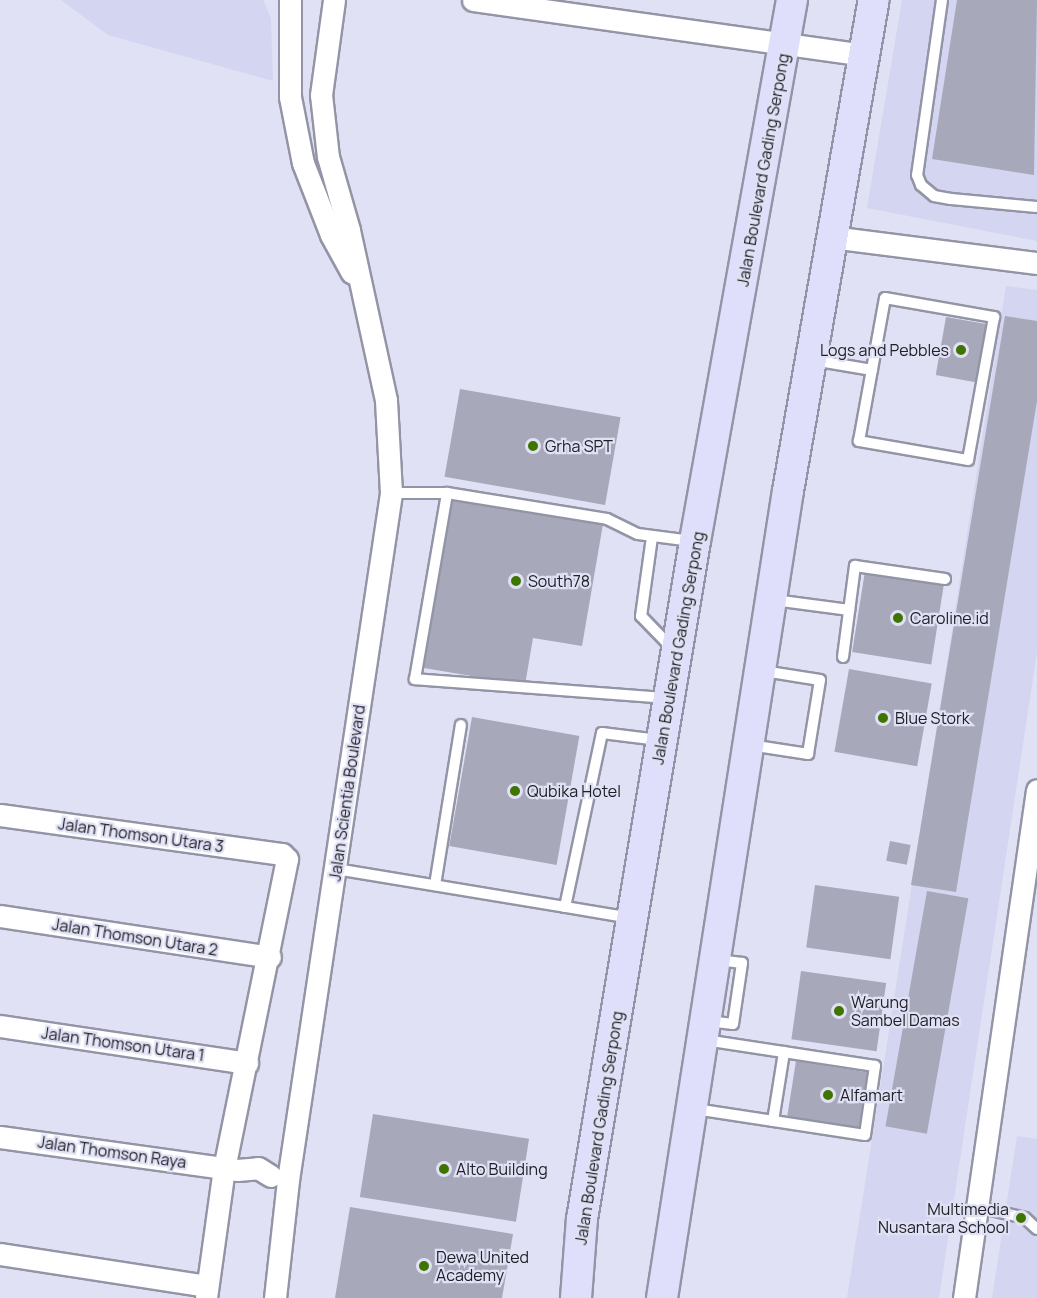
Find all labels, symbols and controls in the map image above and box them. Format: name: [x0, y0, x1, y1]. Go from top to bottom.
street label: Jalan Boulevard Gading Serpong: [733, 52, 793, 288]
place label: Logs and Pebbles: [820, 340, 949, 360]
marker: Logs and Pebbles: [954, 343, 968, 357]
place label: Grha SPT: [545, 436, 613, 456]
marker: Grha SPT: [526, 439, 540, 453]
street label: Jalan Boulevard Gading Serpong: [648, 530, 708, 766]
place label: South78: [528, 571, 590, 591]
marker: South78: [509, 574, 523, 588]
place label: Caroline.id: [910, 608, 989, 628]
marker: Caroline.id: [891, 611, 905, 625]
street label: Jalan Scientia Boulevard: [325, 704, 369, 882]
place label: Blue Stork: [895, 708, 970, 728]
marker: Blue Stork: [876, 711, 890, 725]
place label: Qubika Hotel: [527, 781, 621, 801]
marker: Qubika Hotel: [508, 784, 522, 798]
street label: Jalan Thomson Utara 3: [57, 814, 225, 856]
street label: Jalan Thomson Utara 2: [51, 914, 219, 960]
place label: Warung Sambel Damas: [851, 992, 960, 1030]
marker: Warung Sambel Damas: [832, 1004, 846, 1018]
street label: Jalan Boulevard Gading Serpong: [571, 1010, 627, 1246]
street label: Jalan Thomson Utara 1: [40, 1023, 206, 1065]
place label: Alfamart: [840, 1085, 903, 1105]
marker: Alfamart: [821, 1088, 835, 1102]
street label: Jalan Thomson Raya: [37, 1132, 187, 1172]
place label: Alto Building: [456, 1159, 548, 1179]
marker: Alto Building: [437, 1162, 451, 1176]
place label: Multimedia Nusantara School: [878, 1199, 1009, 1237]
marker: Multimedia Nusantara School: [1014, 1211, 1028, 1225]
place label: Dewa United Academy: [436, 1247, 529, 1285]
marker: Dewa United Academy: [417, 1259, 431, 1273]

